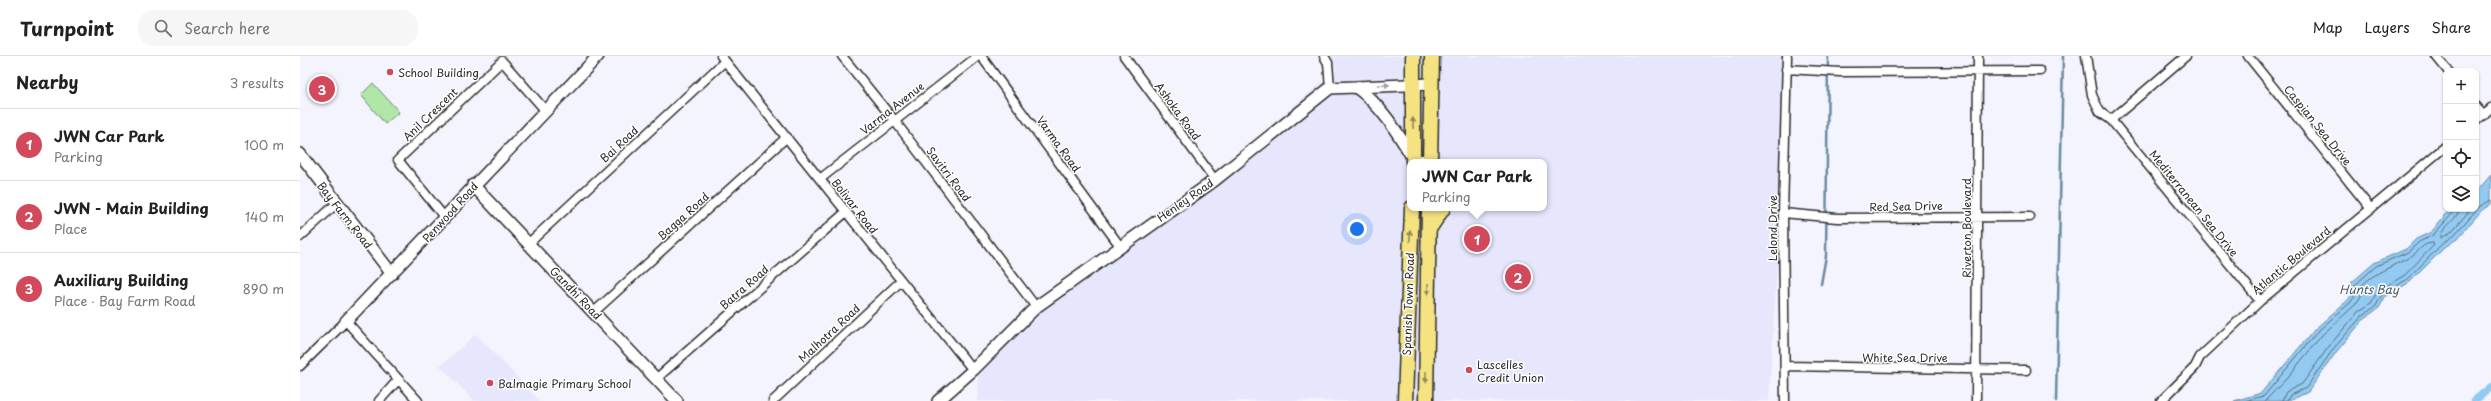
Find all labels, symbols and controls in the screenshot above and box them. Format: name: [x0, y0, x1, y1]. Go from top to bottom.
search box: [138, 10, 418, 46]
text: Turnpoint: [20, 14, 114, 42]
text: Search here: [184, 16, 270, 39]
icon: search: [152, 17, 174, 39]
text: Map: [2313, 17, 2343, 38]
text: Layers: [2365, 17, 2410, 38]
text: Share: [2432, 17, 2471, 38]
place label: School Building: [398, 64, 479, 81]
marker: School Building: [385, 67, 395, 77]
map controls: [2443, 68, 2479, 212]
button: +: [2443, 68, 2479, 104]
text: Nearby: [16, 69, 78, 95]
text: 3 results: [230, 73, 284, 92]
pin: 3: [309, 74, 335, 104]
street label: Varma Avenue: [856, 77, 928, 138]
street label: Ashoka Road: [1151, 78, 1205, 144]
street label: Caspian Sea Drive: [2280, 81, 2356, 169]
one-way arrow: [1378, 82, 1390, 89]
street label: Anil Crescent: [399, 83, 462, 145]
button: −: [2443, 104, 2479, 140]
street label: Varma Road: [1033, 112, 1085, 176]
one-way arrow: [1410, 116, 1416, 129]
street label: Bai Road: [596, 122, 642, 166]
text: JWN Car Park: [54, 124, 165, 147]
text: 1: [26, 135, 32, 154]
text: 100 m: [244, 135, 284, 154]
button: locate: [2443, 140, 2479, 176]
street label: Savitri Road: [923, 143, 975, 205]
street label: Mediterranean Sea Drive: [2146, 146, 2243, 260]
text: Parking: [54, 147, 103, 166]
popup: [1407, 159, 1547, 211]
text: JWN Car Park: [1422, 164, 1532, 187]
street label: Henley Road: [1153, 174, 1217, 226]
street label: Bolivar Road: [828, 175, 882, 237]
button: layers: [2443, 176, 2479, 212]
street label: Bay Farm Road: [313, 178, 377, 252]
street label: Penwood Road: [418, 178, 482, 246]
street label: Riverton Boulevard: [1958, 178, 1975, 278]
text: Parking: [1422, 187, 1470, 206]
street label: Bagga Road: [653, 188, 713, 244]
street label: Lelond Drive: [1764, 195, 1781, 261]
text: JWN - Main Building: [54, 196, 209, 219]
street label: Red Sea Drive: [1869, 197, 1943, 215]
text: 2: [24, 207, 34, 226]
text: 140 m: [245, 207, 284, 226]
text: Place: [54, 219, 87, 238]
your location: [1347, 219, 1367, 239]
street label: Atlantic Boulevard: [2248, 222, 2334, 298]
pin: 1: [1464, 224, 1490, 254]
one-way arrow: [1407, 230, 1414, 242]
street label: Spanish Town Road: [1398, 252, 1418, 356]
street label: Batra Road: [716, 261, 772, 313]
street label: Gandhi Road: [546, 262, 606, 324]
pin: 2: [1505, 262, 1531, 292]
text: Auxiliary Building: [54, 268, 189, 291]
text: 3: [25, 279, 33, 298]
text: 890 m: [243, 279, 284, 298]
water label: Hunts Bay: [2339, 280, 2400, 298]
one-way arrow: [1425, 283, 1431, 296]
text: Place · Bay Farm Road: [54, 291, 196, 310]
street label: Malhotra Road: [794, 300, 864, 366]
street label: White Sea Drive: [1862, 349, 1948, 366]
place label: Lascelles Credit Union: [1477, 356, 1544, 386]
marker: Lascelles Credit Union: [1464, 365, 1474, 375]
one-way arrow: [1423, 371, 1429, 384]
place label: Balmagie Primary School: [498, 375, 632, 392]
marker: Balmagie Primary School: [485, 378, 495, 388]

